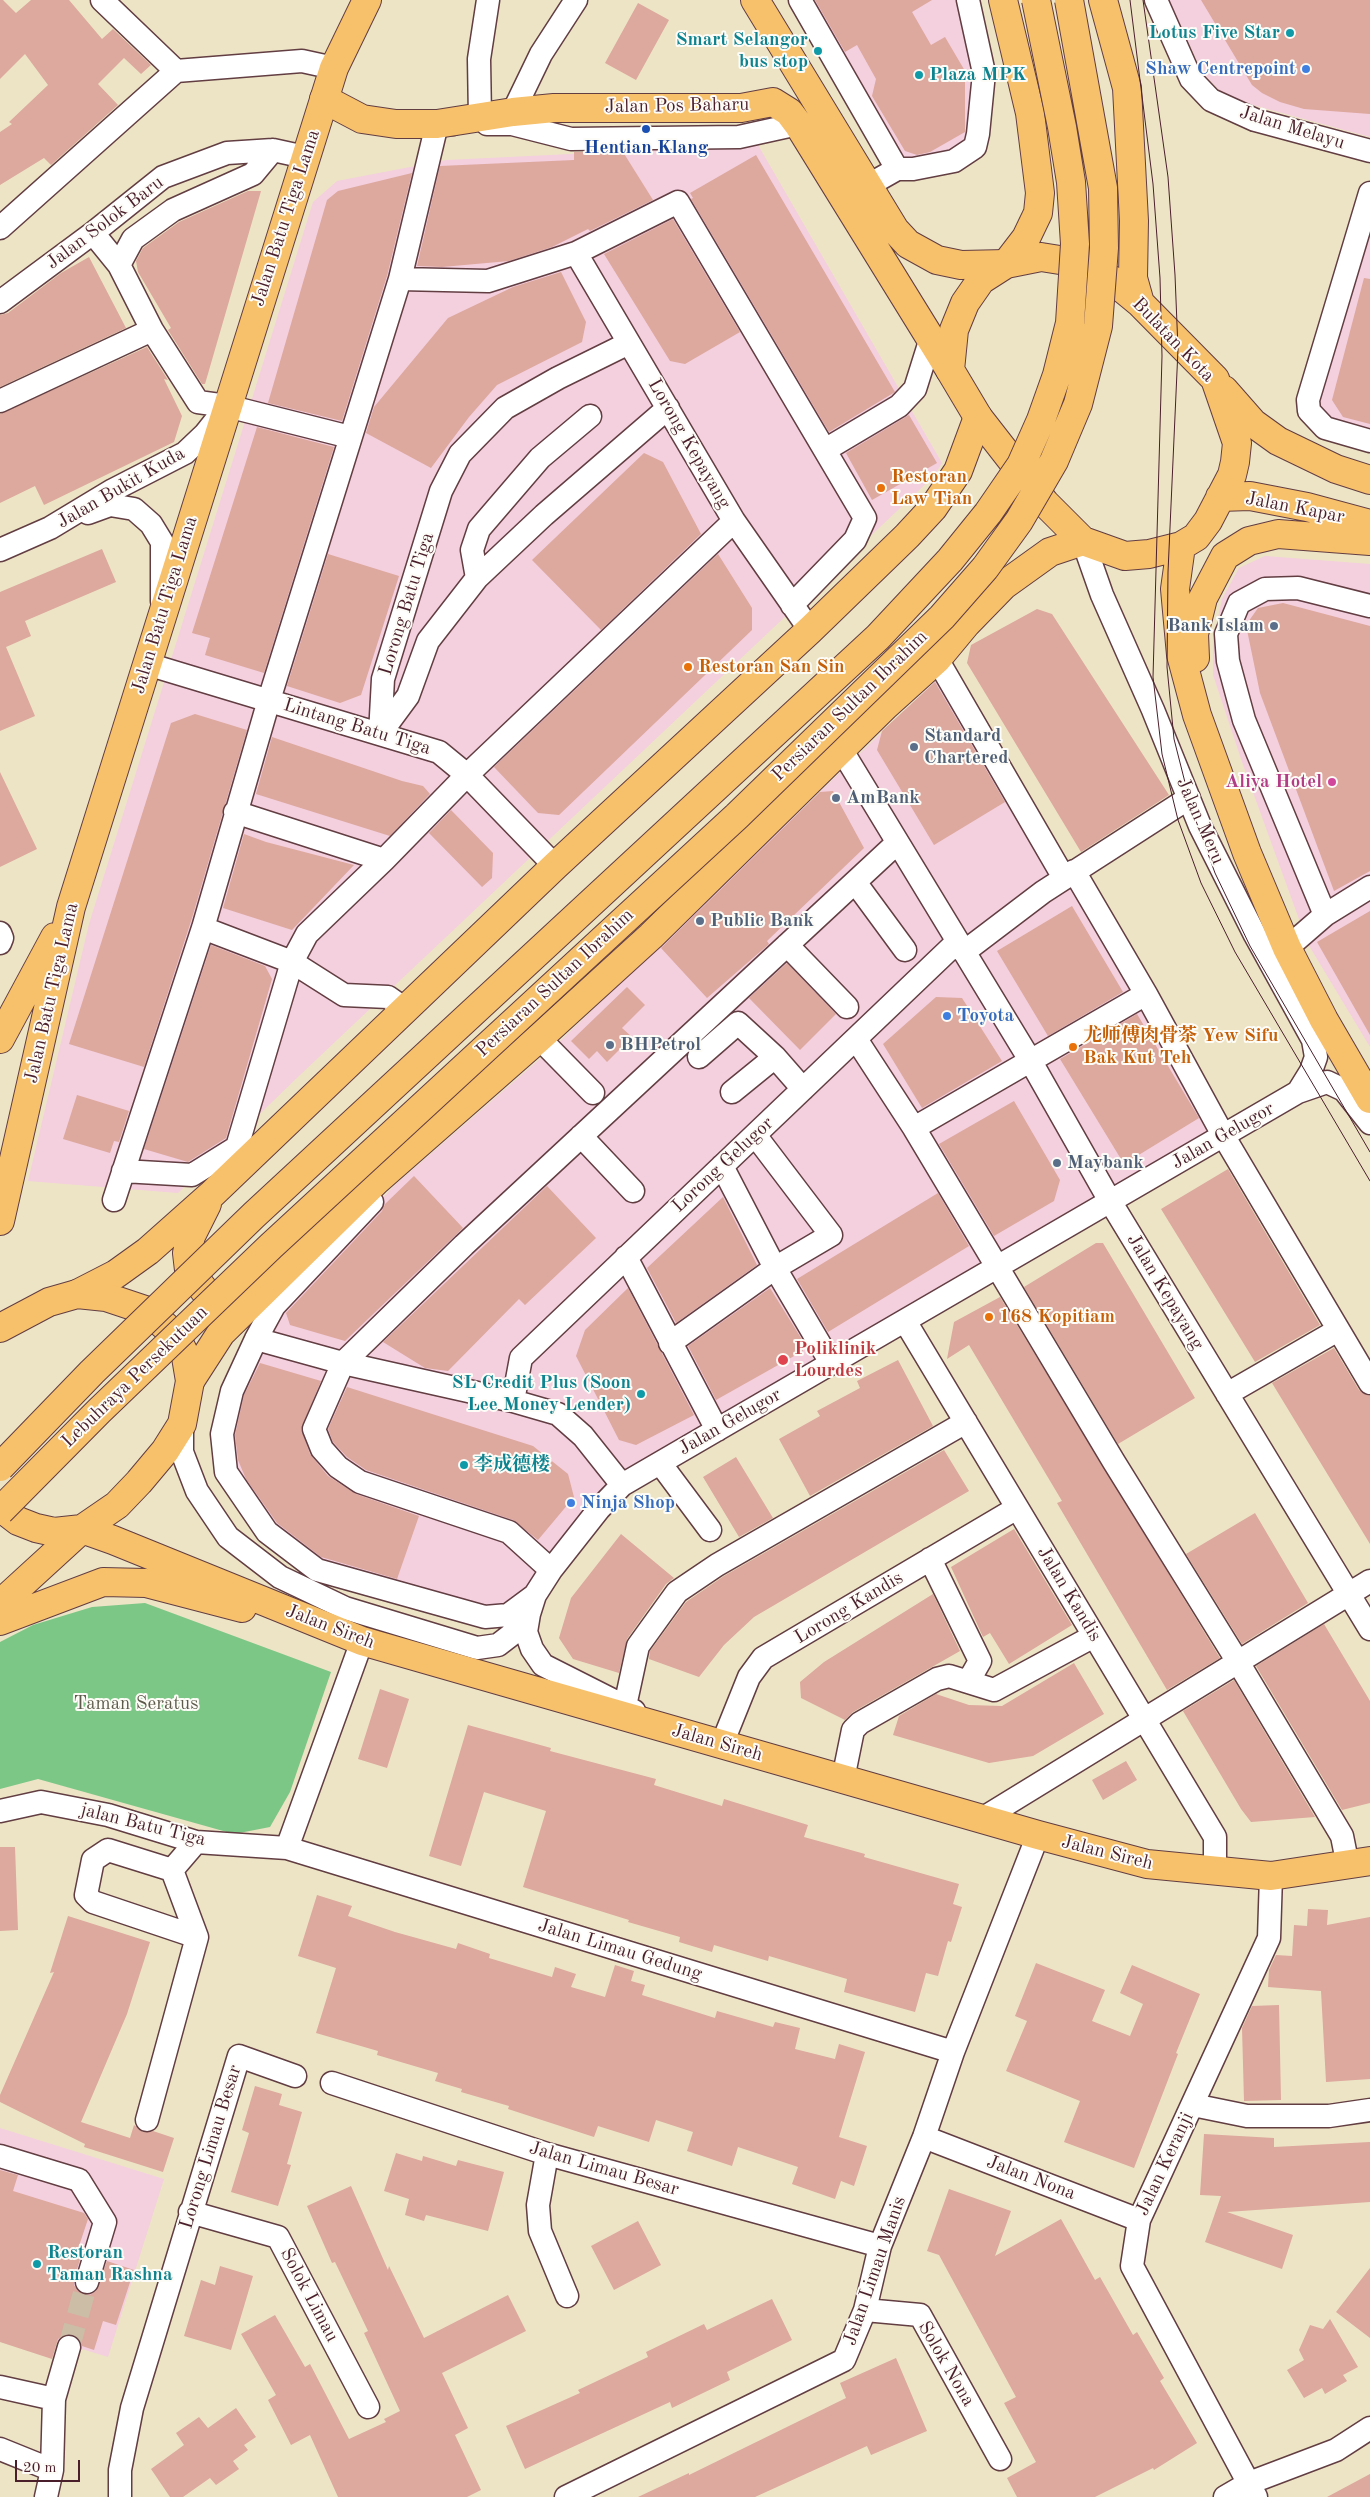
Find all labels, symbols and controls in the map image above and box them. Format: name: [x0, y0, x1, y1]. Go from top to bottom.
place label: Lotus Five Star: [1149, 22, 1280, 44]
marker: Lotus Five Star: [1284, 27, 1296, 39]
place label: Smart Selangor bus stop: [676, 29, 808, 73]
marker: Smart Selangor bus stop: [812, 45, 824, 57]
place label: Shaw Centrepoint: [1145, 58, 1296, 80]
marker: Shaw Centrepoint: [1300, 63, 1312, 75]
place label: Plaza MPK: [929, 64, 1026, 86]
marker: Plaza MPK: [913, 69, 925, 81]
street label: Jalan Pos Baharu: [604, 93, 750, 119]
street label: Jalan Melayu: [1237, 101, 1347, 155]
marker: Hentian Klang: [640, 123, 652, 135]
street label: Jalan Batu Tiga Lama: [247, 127, 325, 309]
place label: Hentian Klang: [584, 137, 708, 159]
street label: Jalan Solok Baru: [42, 171, 168, 275]
street label: Bulatan Kota: [1127, 293, 1219, 387]
street label: Lorong Kepayang: [642, 375, 736, 513]
street label: Jalan Bukit Kuda: [53, 442, 189, 534]
place label: Restoran Law Tian: [891, 466, 972, 510]
marker: Restoran Law Tian: [875, 482, 887, 494]
street label: Jalan Kapar: [1243, 487, 1347, 529]
street label: Jalan Batu Tiga Lama: [127, 513, 203, 697]
street label: Lorong Batu Tiga: [374, 530, 440, 678]
place label: Bank Islam: [1167, 615, 1264, 637]
marker: Bank Islam: [1268, 620, 1280, 632]
street label: Persiaran Sultan Ibrahim: [767, 626, 933, 786]
place label: Restoran San Sin: [698, 656, 845, 678]
marker: Restoran San Sin: [682, 661, 694, 673]
street label: Lintang Batu Tiga: [281, 694, 433, 760]
place label: Standard Chartered: [924, 725, 1008, 769]
marker: Standard Chartered: [908, 741, 920, 753]
place label: Aliya Hotel: [1225, 771, 1322, 793]
street label: Jalan Meru: [1171, 774, 1229, 868]
marker: Aliya Hotel: [1326, 776, 1338, 788]
place label: AmBank: [846, 787, 920, 809]
marker: AmBank: [830, 792, 842, 804]
street label: Jalan Batu Tiga Lama: [20, 900, 84, 1086]
street label: Persiaran Sultan Ibrahim: [471, 904, 639, 1062]
place label: Public Bank: [710, 910, 814, 932]
marker: Public Bank: [694, 915, 706, 927]
place label: Toyota: [957, 1005, 1014, 1027]
marker: Toyota: [941, 1010, 953, 1022]
place label: 尤师傅肉骨茶 Yew Sifu Bak Kut Teh: [1083, 1025, 1278, 1069]
place label: BHPetrol: [620, 1034, 701, 1056]
marker: BHPetrol: [604, 1039, 616, 1051]
marker: 尤师傅肉骨茶 Yew Sifu Bak Kut Teh: [1067, 1041, 1079, 1053]
street label: Jalan Gelugor: [1168, 1097, 1278, 1175]
street label: Lorong Gelugor: [668, 1112, 778, 1218]
place label: Maybank: [1067, 1152, 1144, 1174]
marker: Maybank: [1051, 1157, 1063, 1169]
street label: Jalan Kepayang: [1121, 1230, 1209, 1354]
street label: Lebuhraya Persekutuan: [57, 1301, 213, 1453]
place label: 168 Kopitiam: [999, 1306, 1115, 1328]
marker: 168 Kopitiam: [983, 1311, 995, 1323]
place label: Poliklinik Lourdes: [794, 1338, 876, 1382]
marker: Poliklinik Lourdes: [776, 1353, 790, 1367]
place label: SL Credit Plus (Soon Lee Money Lender): [452, 1372, 631, 1416]
street label: Jalan Gelugor: [675, 1383, 785, 1461]
marker: SL Credit Plus (Soon Lee Money Lender): [635, 1388, 647, 1400]
place label: 李成德楼: [474, 1454, 550, 1476]
marker: 李成德楼: [458, 1459, 470, 1471]
place label: Ninja Shop: [581, 1492, 675, 1514]
marker: Ninja Shop: [565, 1497, 577, 1509]
street label: Jalan Kandis: [1032, 1542, 1106, 1646]
street label: Lorong Kandis: [791, 1567, 907, 1649]
street label: Jalan Sireh: [282, 1600, 378, 1654]
park label: Taman Seratus: [74, 1693, 198, 1715]
street label: Jalan Sireh: [669, 1719, 765, 1767]
street label: jalan Batu Tiga: [78, 1798, 208, 1852]
street label: Jalan Sireh: [1059, 1831, 1155, 1875]
street label: Jalan Limau Gedung: [535, 1914, 705, 1986]
street label: Lorong Limau Besar: [175, 2062, 247, 2232]
street label: Jalan Keranji: [1131, 2109, 1199, 2219]
street label: Jalan Limau Besar: [526, 2137, 682, 2201]
street label: Jalan Nona: [983, 2151, 1079, 2205]
street label: Jalan Limau Manis: [839, 2193, 911, 2349]
place label: Restoran Taman Rashna: [47, 2242, 173, 2286]
street label: Solok Limau: [275, 2244, 343, 2346]
marker: Restoran Taman Rashna: [31, 2258, 43, 2270]
street label: Solok Nona: [912, 2317, 980, 2411]
scale bar: [18, 2450, 82, 2482]
text: 20 m: [23, 2461, 57, 2476]

